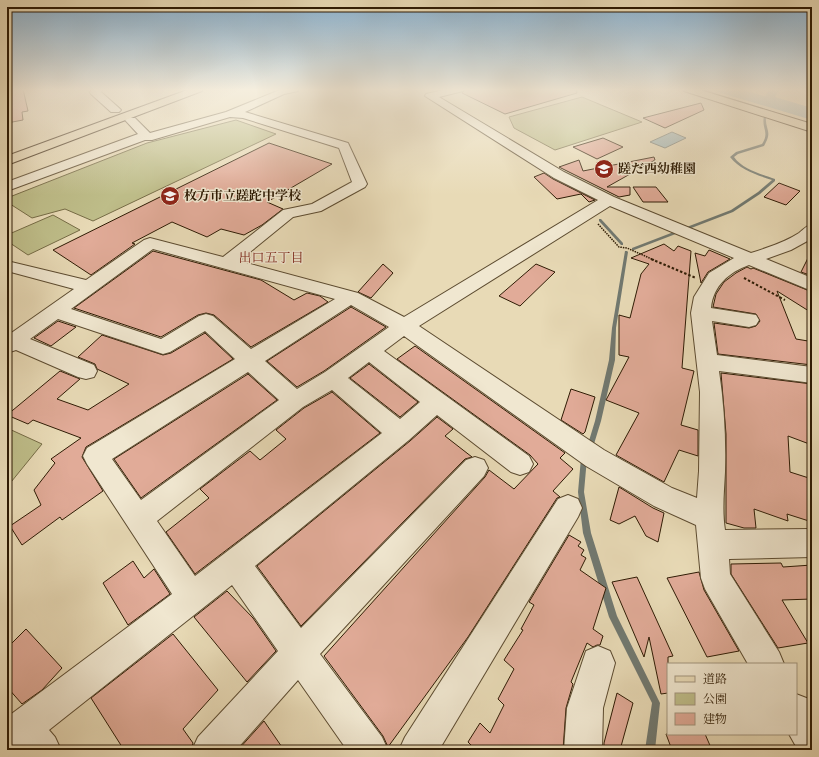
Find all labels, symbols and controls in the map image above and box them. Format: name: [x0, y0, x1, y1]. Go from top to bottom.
school or university icon: 蹉だ西幼稚園: [593, 158, 615, 180]
place label: 蹉だ西幼稚園: [618, 161, 696, 177]
school or university icon: 枚方市立蹉跎中学校: [159, 185, 181, 207]
place label: 枚方市立蹉跎中学校: [184, 188, 302, 204]
district label: 出口五丁目: [238, 250, 304, 266]
legend: [667, 663, 797, 735]
text: 道路: [703, 672, 727, 687]
text: 公園: [703, 692, 727, 707]
text: 建物: [703, 712, 727, 727]

